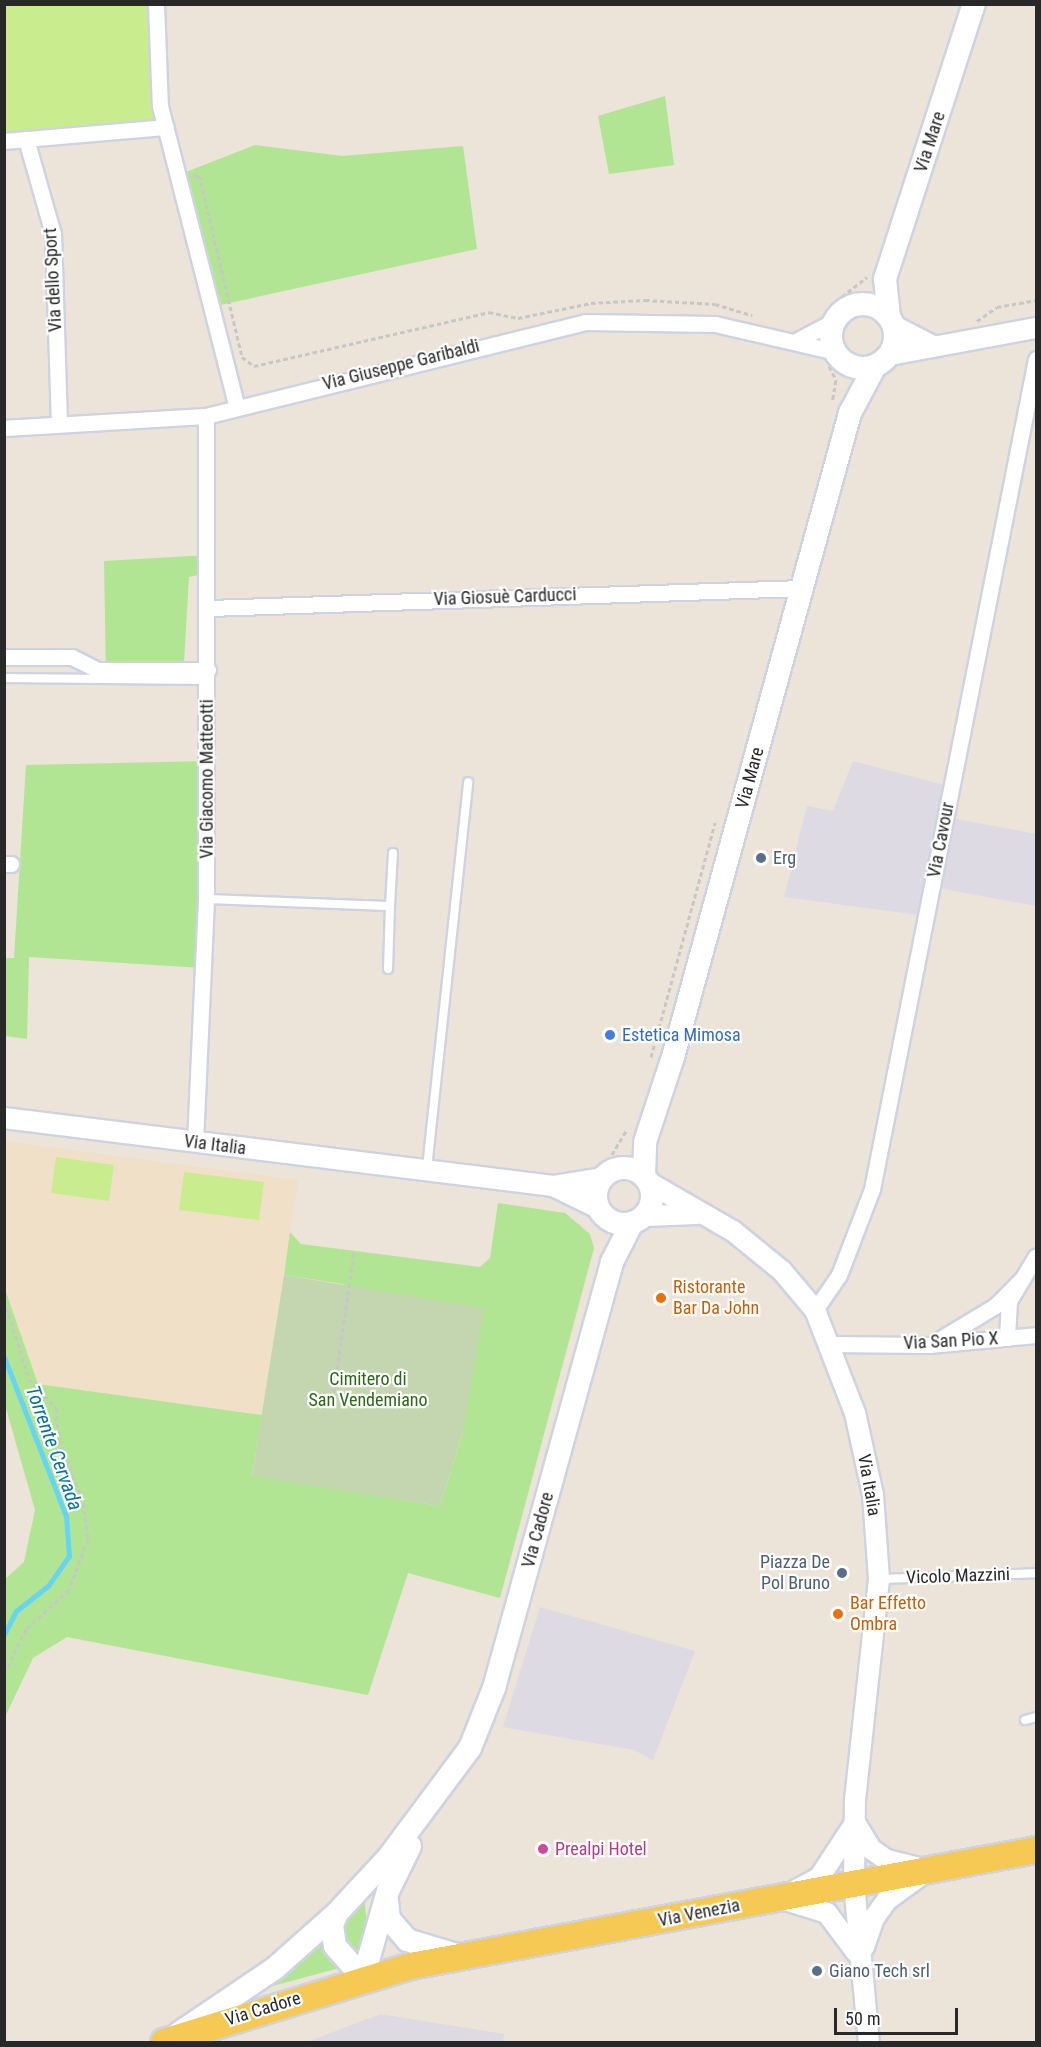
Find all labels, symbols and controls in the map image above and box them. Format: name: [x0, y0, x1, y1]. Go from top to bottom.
street label: Via Mare: [910, 109, 950, 175]
street label: Via dello Sport: [39, 227, 67, 333]
street label: Via Giuseppe Garibaldi: [320, 335, 482, 395]
street label: Via Giosuè Carducci: [433, 584, 577, 610]
street label: Via Giacomo Matteotti: [196, 699, 218, 859]
street label: Via Mare: [731, 745, 769, 811]
street label: Via Cavour: [923, 800, 959, 880]
place label: Erg: [773, 847, 796, 869]
marker: Erg: [754, 851, 768, 865]
place label: Estetica Mimosa: [622, 1024, 741, 1046]
marker: Estetica Mimosa: [603, 1028, 617, 1042]
street label: Via Italia: [183, 1130, 247, 1160]
place label: Ristorante Bar Da John: [673, 1277, 759, 1320]
marker: Ristorante Bar Da John: [654, 1291, 668, 1305]
street label: Via San Pio X: [903, 1328, 999, 1354]
park label: Cimitero di San Vendemiano: [308, 1369, 428, 1412]
water label: Torrente Cervada: [20, 1382, 88, 1514]
street label: Via Italia: [853, 1452, 885, 1518]
street label: Via Cadore: [518, 1490, 558, 1570]
place label: Piazza De Pol Bruno: [760, 1552, 830, 1594]
street label: Vicolo Mazzini: [906, 1563, 1010, 1589]
marker: Piazza De Pol Bruno: [835, 1566, 849, 1580]
place label: Bar Effetto Ombra: [850, 1593, 926, 1636]
marker: Bar Effetto Ombra: [831, 1607, 845, 1621]
place label: Prealpi Hotel: [555, 1838, 647, 1860]
marker: Prealpi Hotel: [536, 1842, 550, 1856]
street label: Via Venezia: [656, 1894, 742, 1932]
place label: Giano Tech srl: [829, 1960, 930, 1982]
marker: Giano Tech srl: [810, 1964, 824, 1978]
street label: Via Cadore: [223, 1987, 303, 2031]
scale bar: [837, 1996, 962, 2034]
text: 50 m: [845, 2008, 880, 2029]

